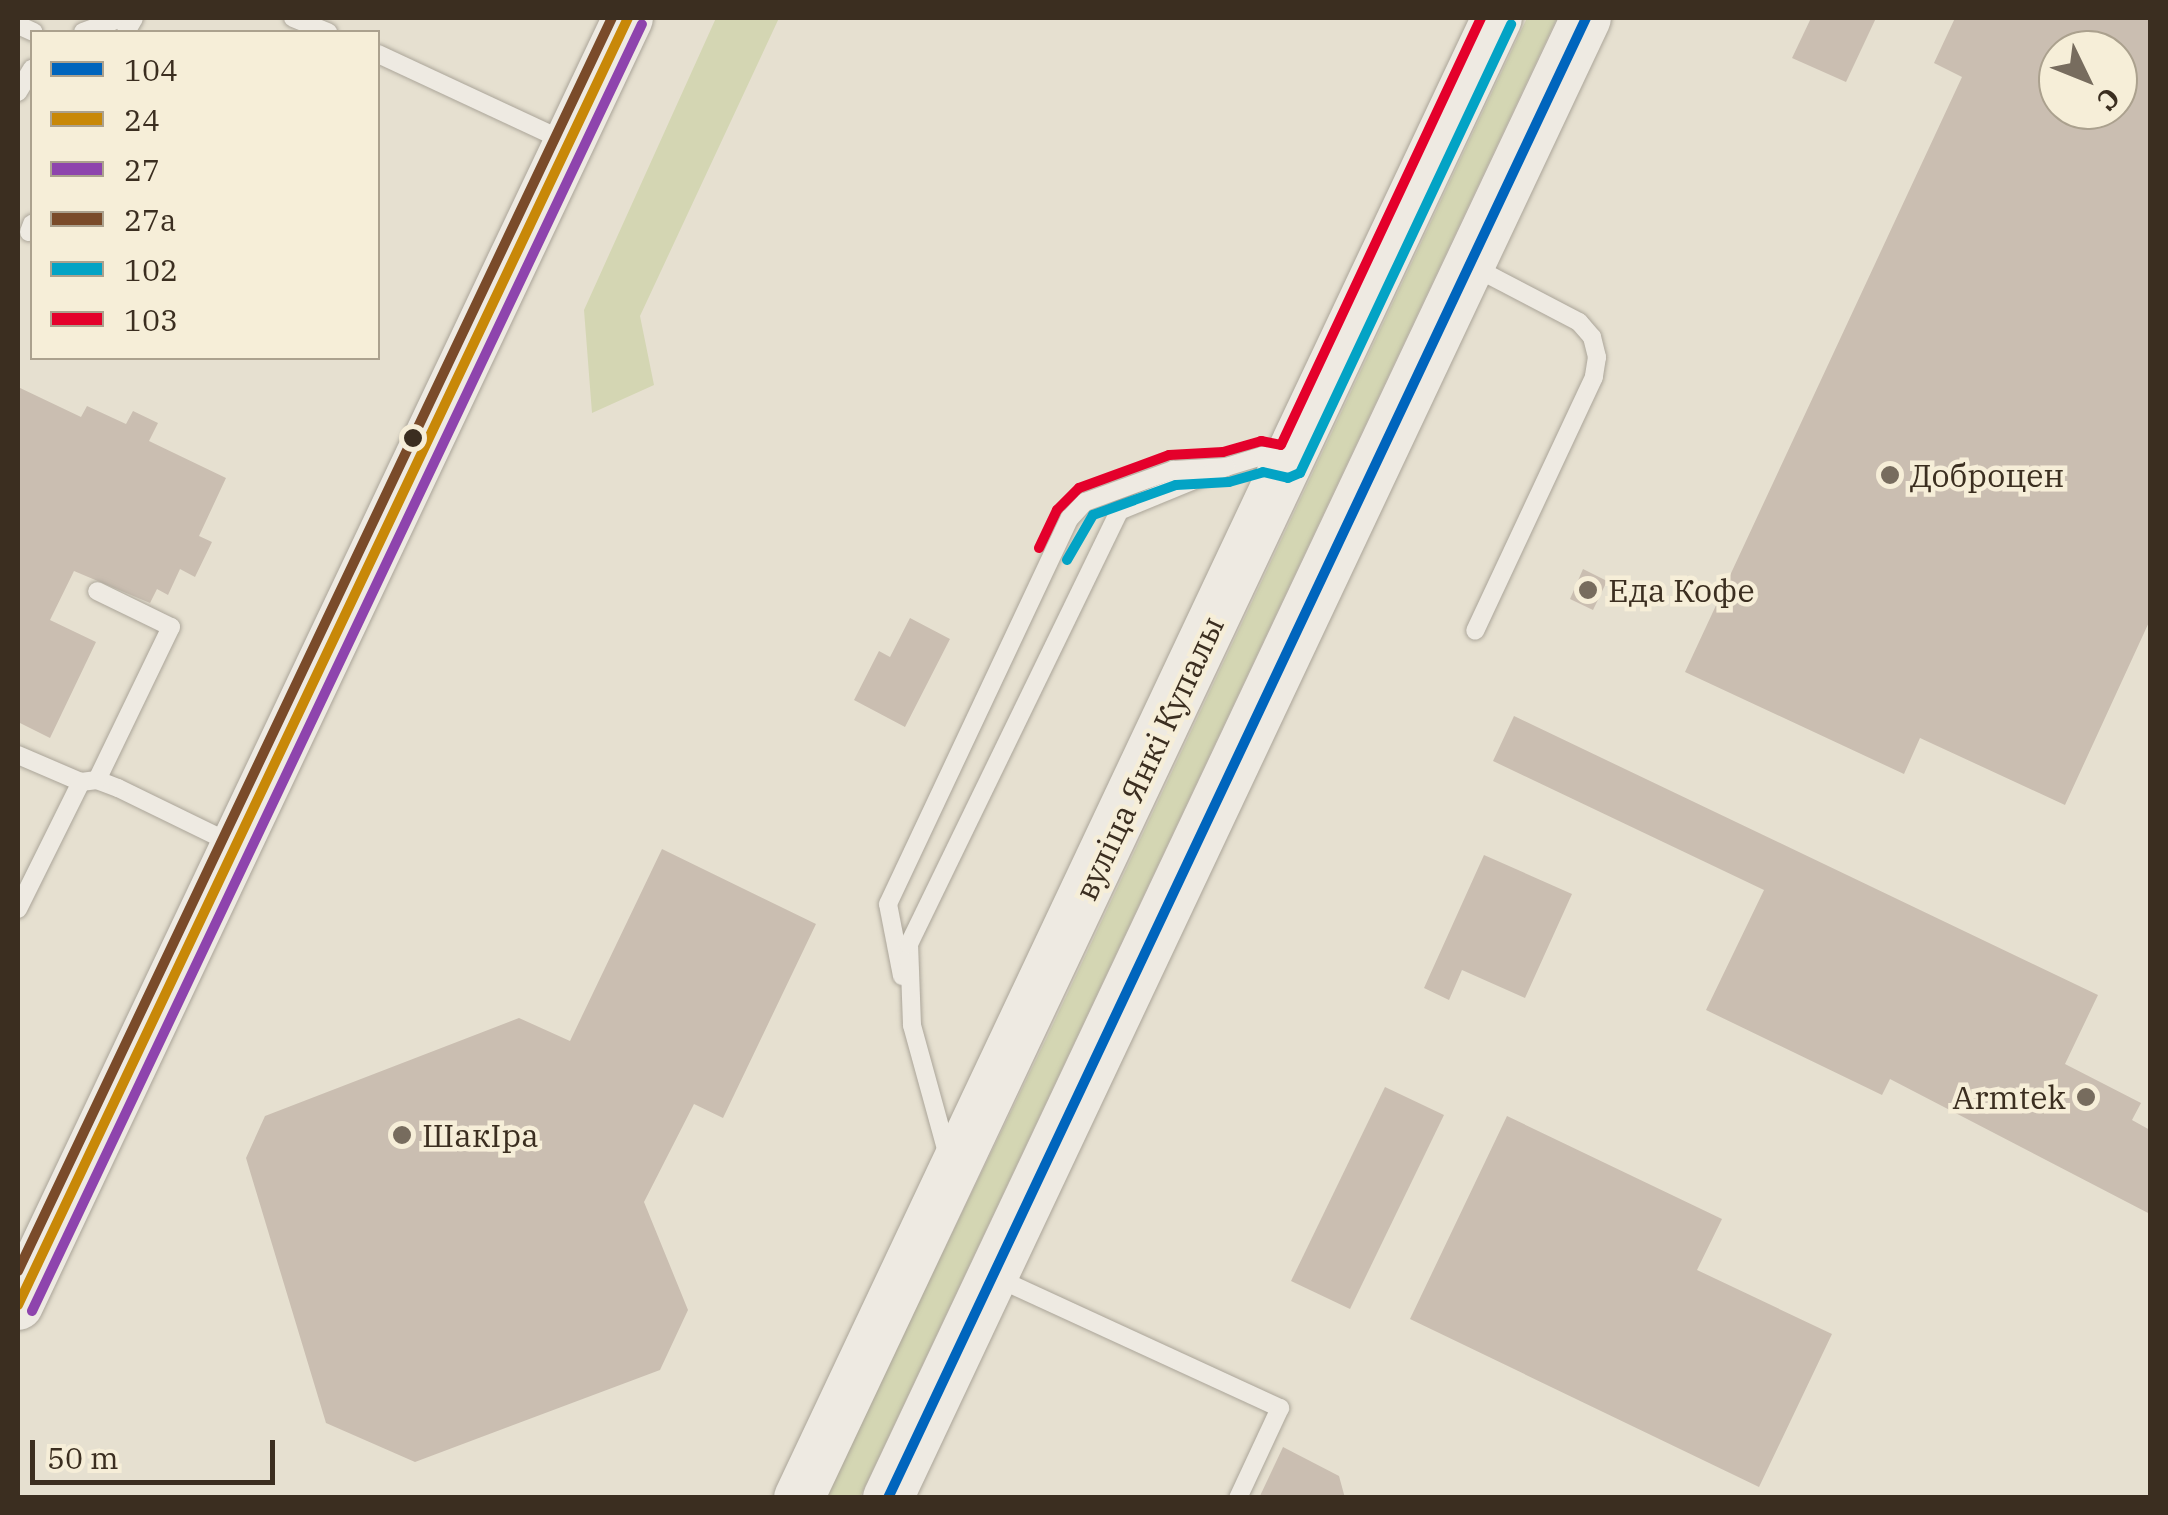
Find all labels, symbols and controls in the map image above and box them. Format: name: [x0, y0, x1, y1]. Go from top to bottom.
legend: [30, 30, 380, 360]
north arrow: [2038, 30, 2138, 130]
text: 104: [124, 50, 178, 89]
text: С: [2089, 80, 2129, 119]
text: 24: [124, 100, 160, 139]
text: 27: [124, 150, 160, 189]
text: 27а: [124, 200, 176, 239]
text: 102: [124, 250, 178, 289]
text: 103: [124, 300, 178, 339]
unlabelled marker: [403, 428, 423, 448]
place label: Доброцен: [1910, 456, 2064, 494]
marker: Доброцен: [1879, 464, 1901, 486]
place label: Еда Кофе: [1608, 571, 1755, 609]
marker: Еда Кофе: [1577, 579, 1599, 601]
street label: вуліца Янкі Купалы: [1066, 610, 1232, 906]
place label: Armtek: [1952, 1078, 2066, 1116]
marker: Armtek: [2075, 1086, 2097, 1108]
place label: ШакІра: [422, 1116, 539, 1154]
marker: ШакІра: [391, 1124, 413, 1146]
scale bar: [35, 1420, 280, 1482]
text: 50 m: [47, 1438, 119, 1477]

